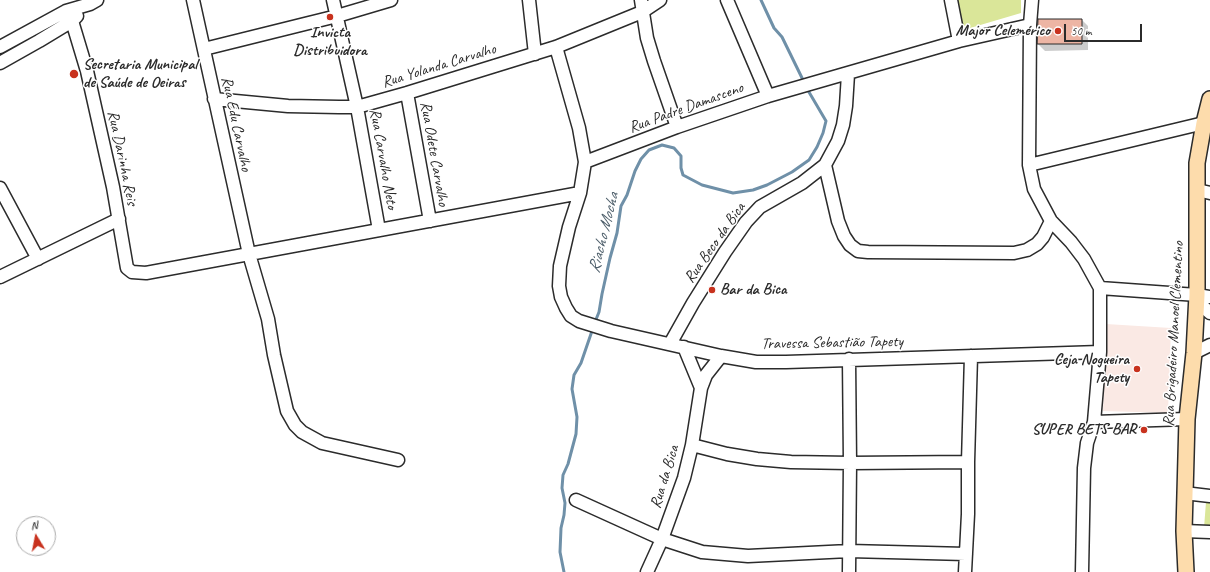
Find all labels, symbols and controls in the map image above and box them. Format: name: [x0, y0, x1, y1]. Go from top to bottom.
marker: Invicta Distribuidora: [325, 12, 335, 22]
scale bar: [1066, 16, 1144, 42]
place label: Major Celemérico: [956, 21, 1050, 41]
place label: Invicta Distribuidora: [293, 23, 367, 61]
text: 50 m: [1071, 23, 1091, 39]
marker: Major Celemérico: [1053, 26, 1063, 36]
street label: Rua Yolanda Carvalho: [380, 40, 498, 92]
place label: Secretaria Municipal de Saúde de Oeiras: [83, 55, 197, 93]
marker: Secretaria Municipal de Saúde de Oeiras: [68, 68, 80, 80]
street label: Rua Edu Carvalho: [217, 75, 255, 173]
street label: Rua Padre Damasceno: [626, 78, 746, 138]
street label: Rua Odete Carvalho: [415, 100, 453, 208]
street label: Rua Carvalho Neto: [365, 107, 401, 211]
street label: Rua Darinha Reis: [103, 109, 141, 207]
water label: Riacho Mocha: [584, 191, 624, 275]
street label: Rua Beco da Bica: [680, 199, 750, 287]
street label: Rua Brigadeiro Manoel Clementino: [1160, 241, 1188, 427]
place label: Bar da Bica: [720, 280, 787, 300]
marker: Bar da Bica: [707, 285, 717, 295]
street label: Travessa Sebastião Tapety: [761, 332, 903, 354]
place label: Ceja Nogueira Tapety: [1054, 350, 1129, 388]
marker: Ceja Nogueira Tapety: [1132, 364, 1142, 374]
place label: SUPER BETS BAR: [1032, 420, 1136, 440]
marker: SUPER BETS BAR: [1139, 425, 1149, 435]
street label: Rua da Bica: [646, 443, 684, 511]
north arrow: [16, 516, 56, 556]
text: N: [30, 518, 39, 533]

